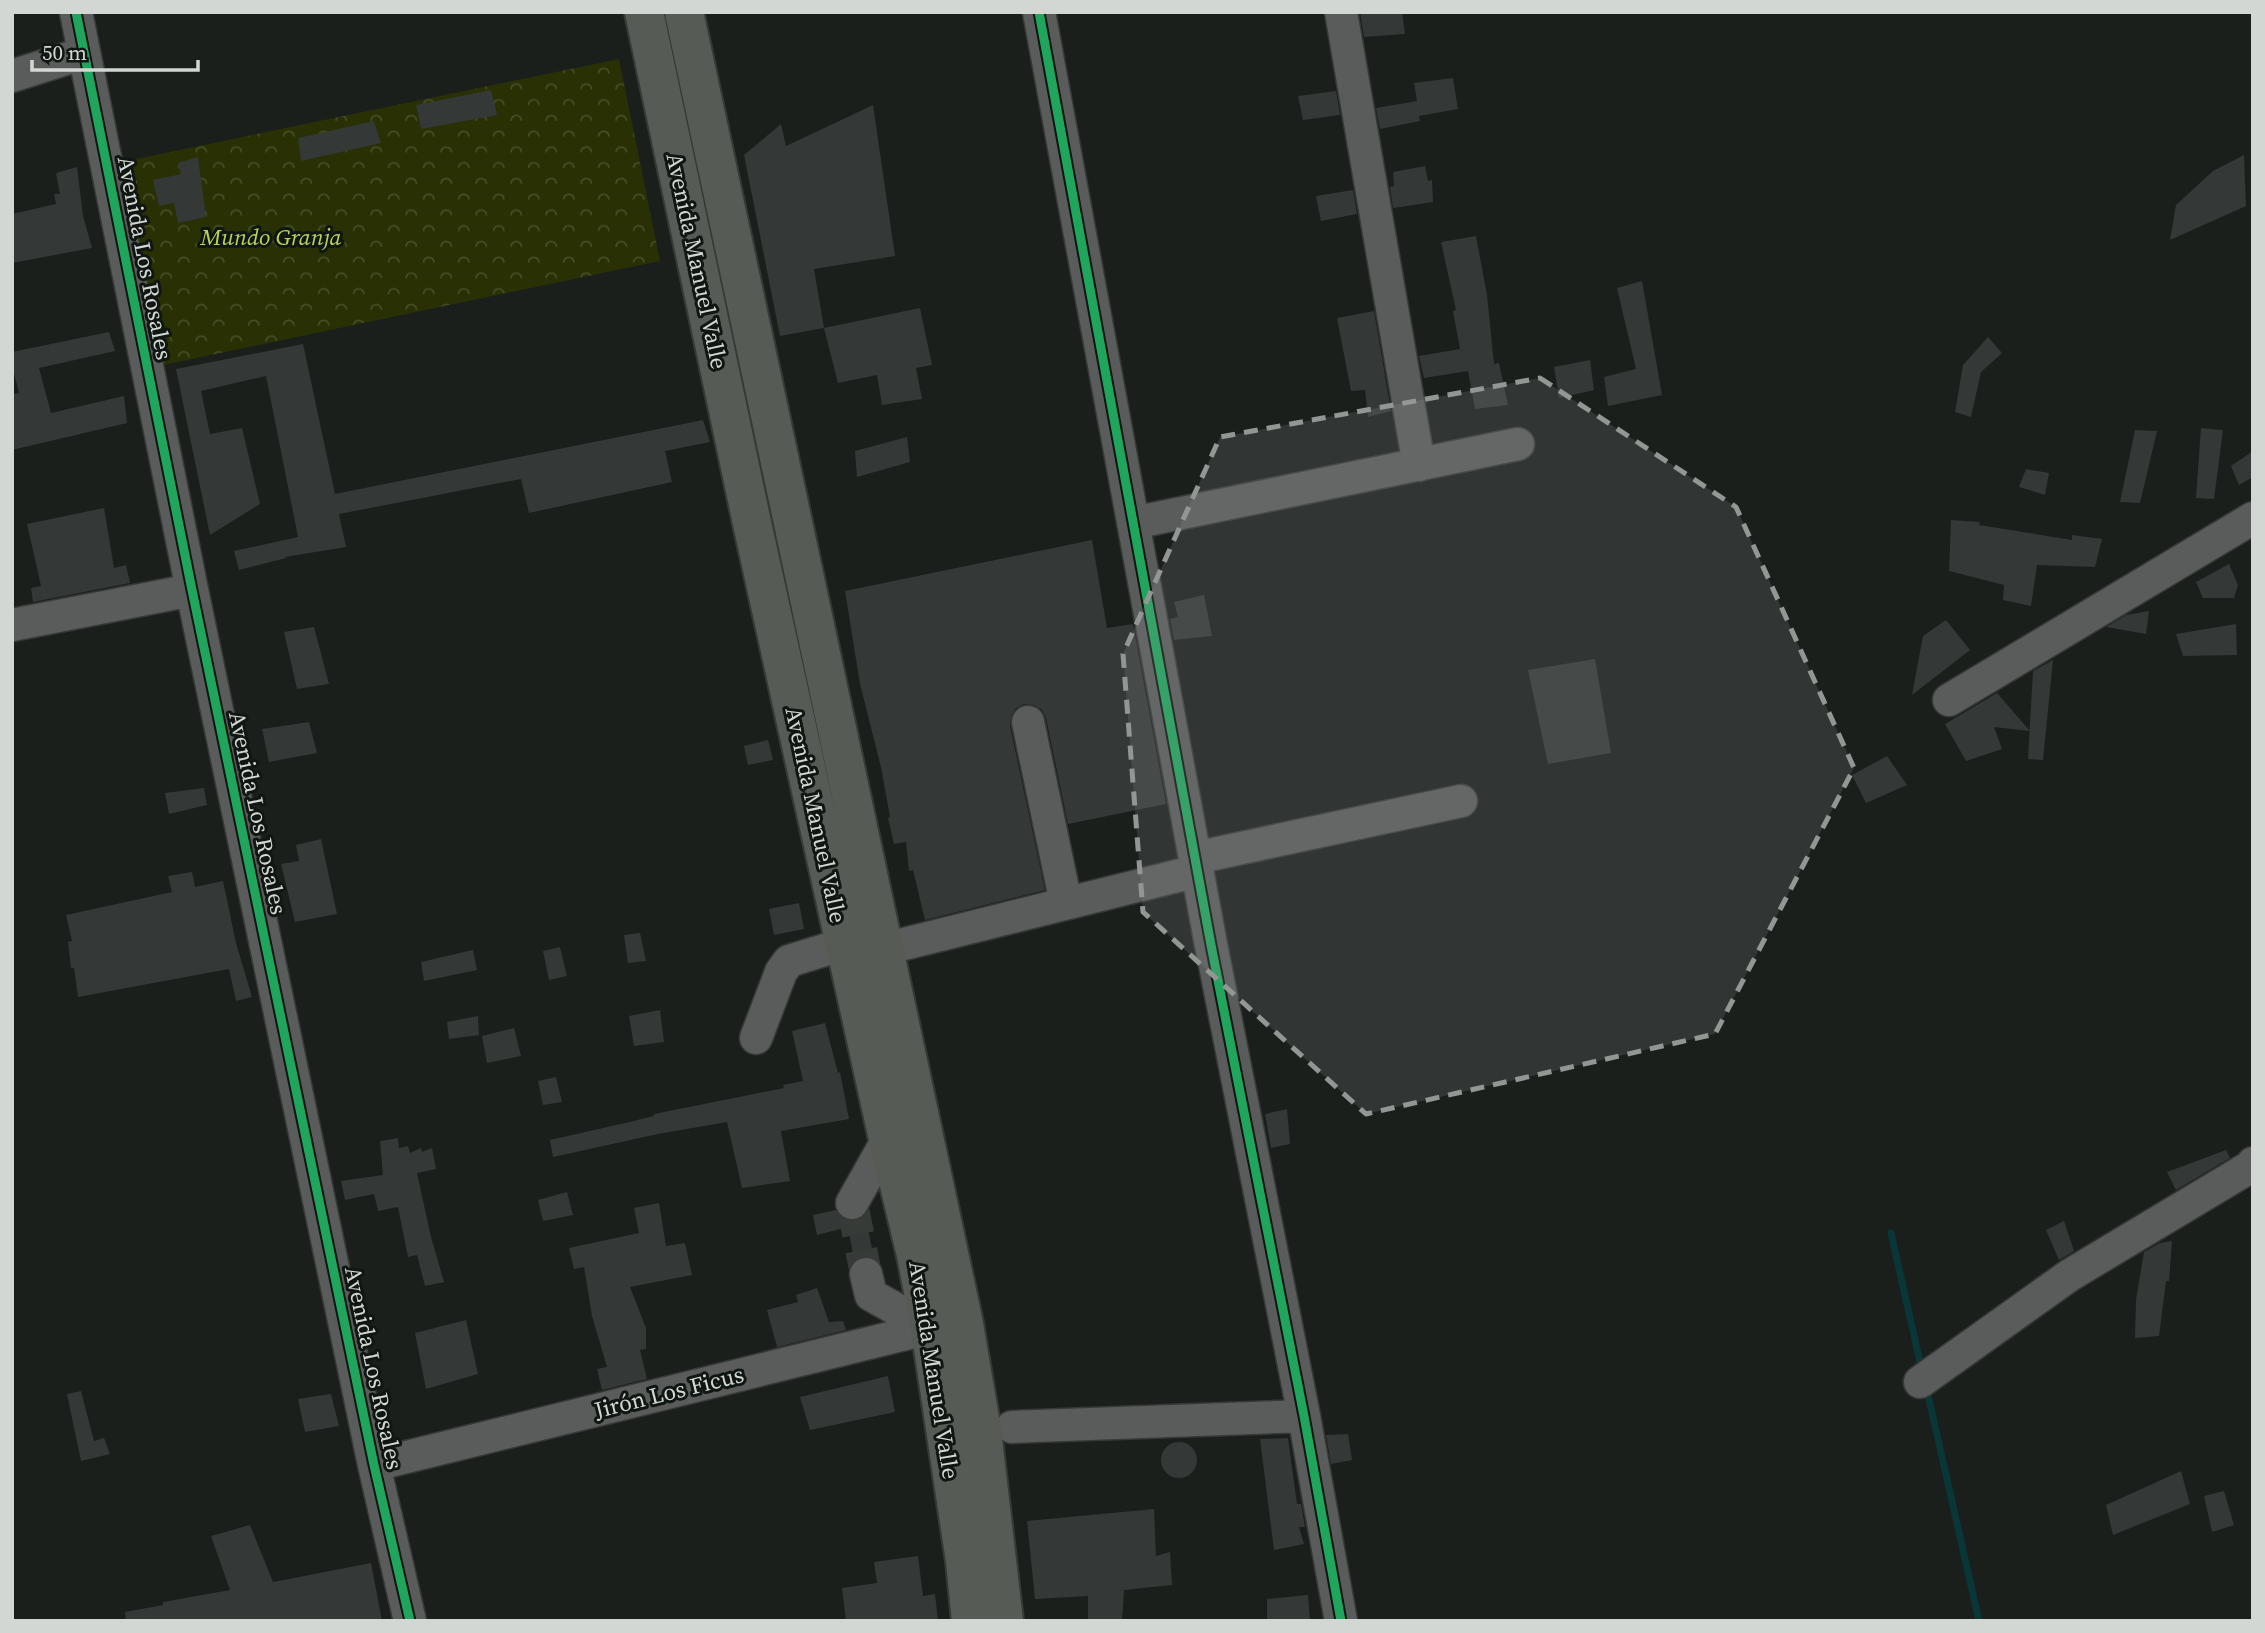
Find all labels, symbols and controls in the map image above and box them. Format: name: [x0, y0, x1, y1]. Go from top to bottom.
scale bar: [32, 28, 198, 72]
text: 50 m: [42, 38, 87, 67]
street label: Avenida Manuel Valle: [658, 150, 736, 372]
street label: Avenida Los Rosales: [110, 153, 180, 363]
park label: Mundo Granja: [200, 221, 342, 253]
street label: Avenida Manuel Valle: [777, 704, 855, 926]
street label: Avenida Los Rosales: [221, 709, 295, 917]
street label: Avenida Manuel Valle: [901, 1259, 967, 1481]
street label: Avenida Los Rosales: [337, 1264, 411, 1472]
street label: Jirón Los Ficus: [590, 1358, 747, 1426]

